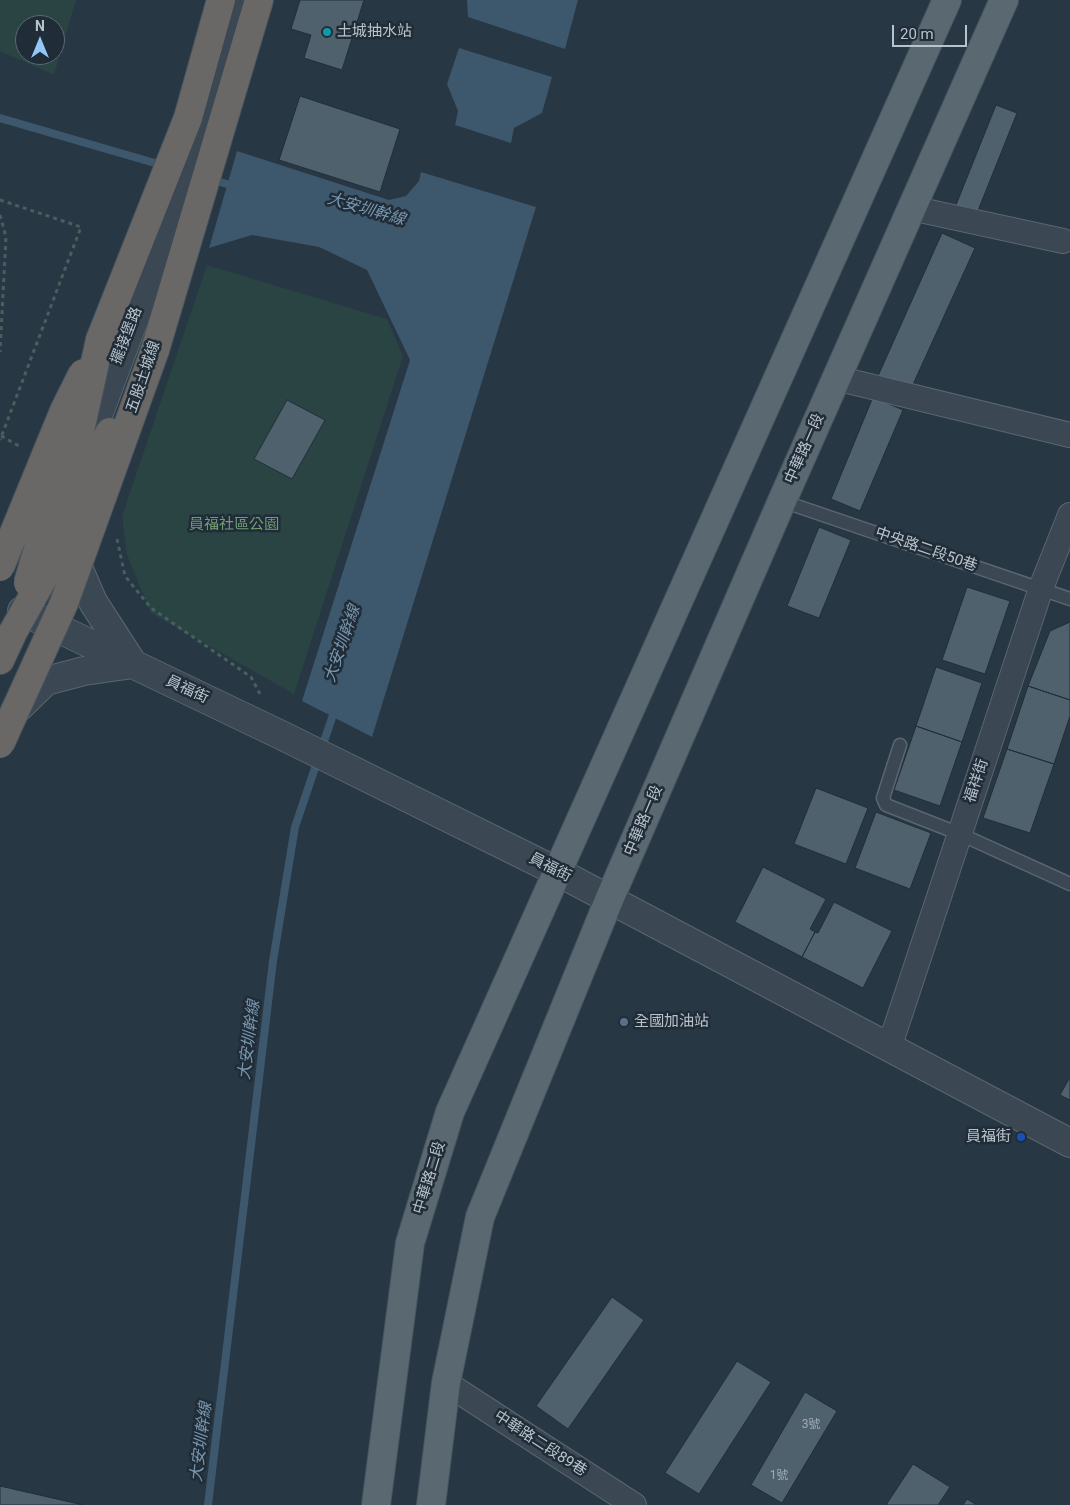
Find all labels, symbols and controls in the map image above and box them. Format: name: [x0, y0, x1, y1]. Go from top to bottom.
north arrow: [15, 15, 65, 65]
scale bar: [895, 15, 970, 47]
text: N: [35, 18, 45, 34]
place label: 土城抽水站: [337, 23, 412, 41]
text: 20 m: [900, 25, 934, 43]
marker: 土城抽水站: [321, 26, 333, 38]
water label: 大安圳幹線: [325, 190, 407, 230]
street label: 擺接堡路: [108, 305, 146, 367]
street label: 五股土城線: [123, 339, 165, 415]
street label: 中華路一段: [782, 411, 828, 487]
park label: 員福社區公園: [189, 516, 279, 534]
street label: 中央路二段50巷: [873, 524, 979, 576]
water label: 大安圳幹線: [321, 603, 365, 685]
street label: 員福街: [163, 672, 211, 708]
street label: 福祥街: [961, 757, 993, 805]
street label: 中華路一段: [621, 783, 667, 859]
street label: 員福街: [526, 850, 574, 886]
water label: 大安圳幹線: [236, 999, 264, 1081]
place label: 全國加油站: [634, 1013, 709, 1031]
marker: 全國加油站: [618, 1016, 630, 1028]
place label: 員福街: [966, 1128, 1011, 1146]
marker: 員福街: [1015, 1131, 1027, 1143]
street label: 中華路二段: [410, 1140, 450, 1216]
water label: 大安圳幹線: [188, 1401, 216, 1483]
street label: 中華路二段89巷: [490, 1407, 590, 1481]
house number: 3號: [802, 1418, 820, 1432]
house number: 1號: [770, 1469, 788, 1483]

